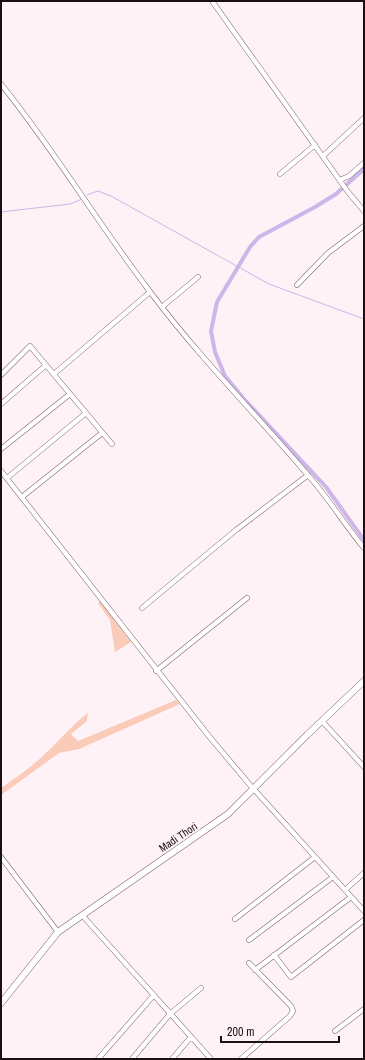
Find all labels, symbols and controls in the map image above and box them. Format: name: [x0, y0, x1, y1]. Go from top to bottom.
street label: Madi Thori: [156, 819, 200, 855]
scale bar: [221, 1018, 339, 1044]
text: 200 m: [227, 1024, 254, 1040]

